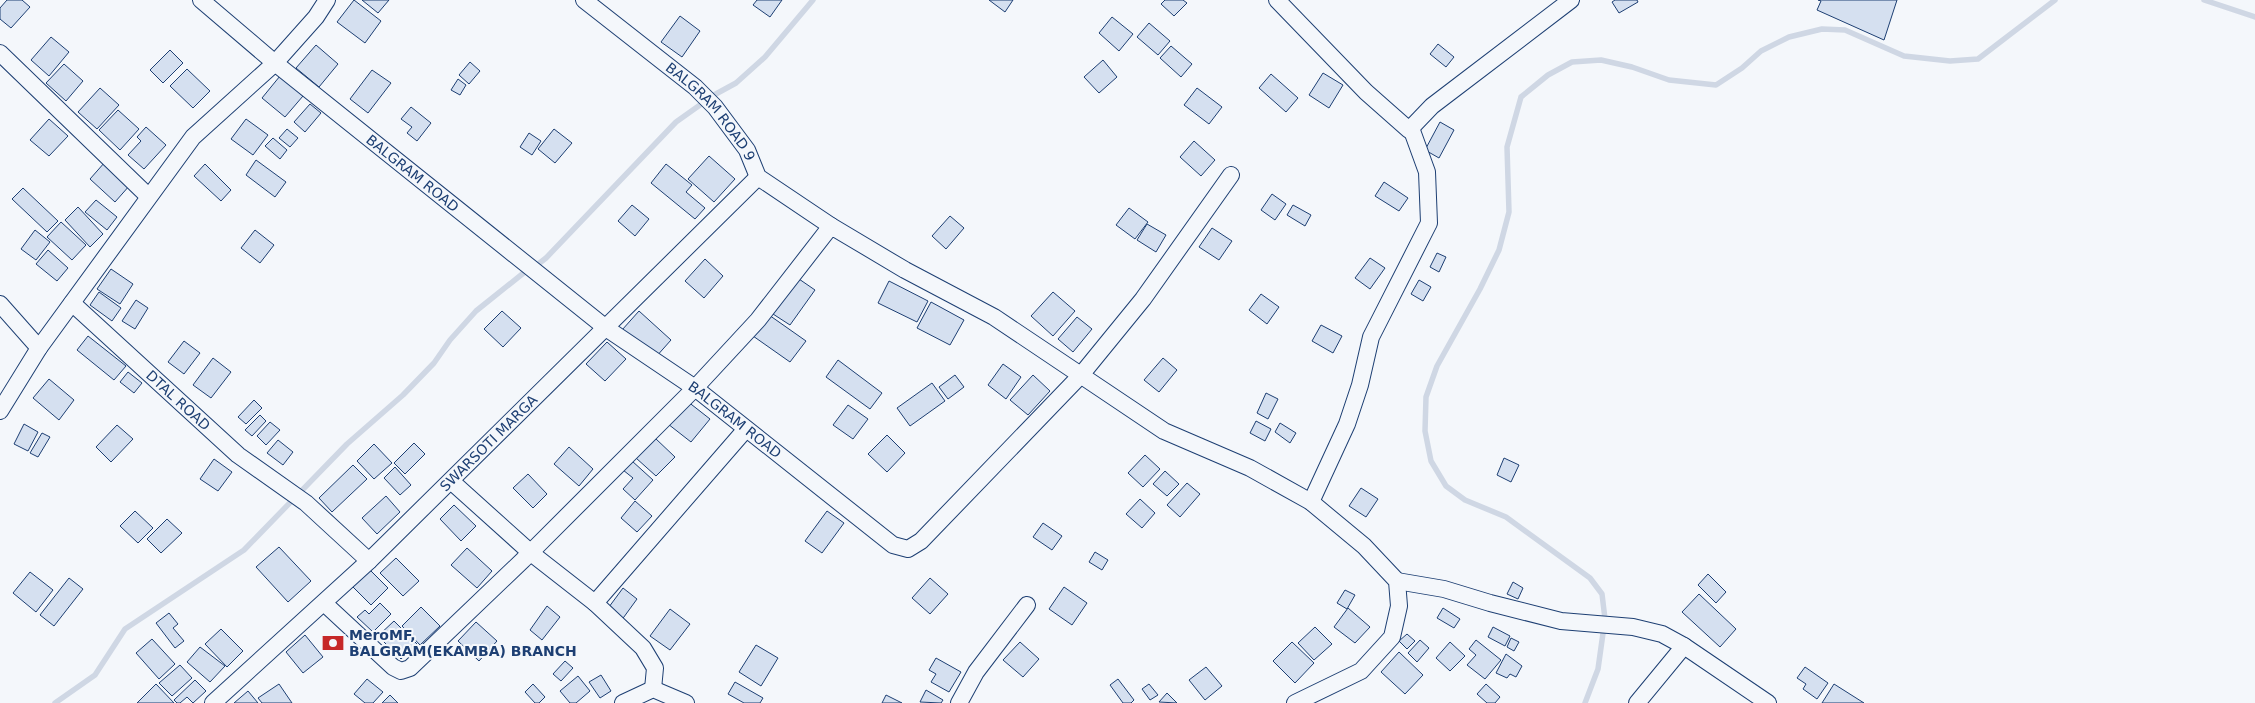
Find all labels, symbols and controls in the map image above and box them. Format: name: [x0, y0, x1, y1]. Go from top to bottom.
street label: BALGRAM ROAD 9: [663, 59, 758, 163]
street label: BALGRAM ROAD: [363, 131, 462, 215]
street label: DTAL ROAD: [143, 367, 213, 433]
street label: BALGRAM ROAD: [685, 378, 785, 461]
street label: SWARSOTI MARGA: [437, 391, 541, 494]
place label: MeroMF, BALGRAM(EKAMBA) BRANCH: [349, 627, 577, 659]
bank icon: MeroMF, BALGRAM(EKAMBA) BRANCH: [320, 630, 346, 656]

